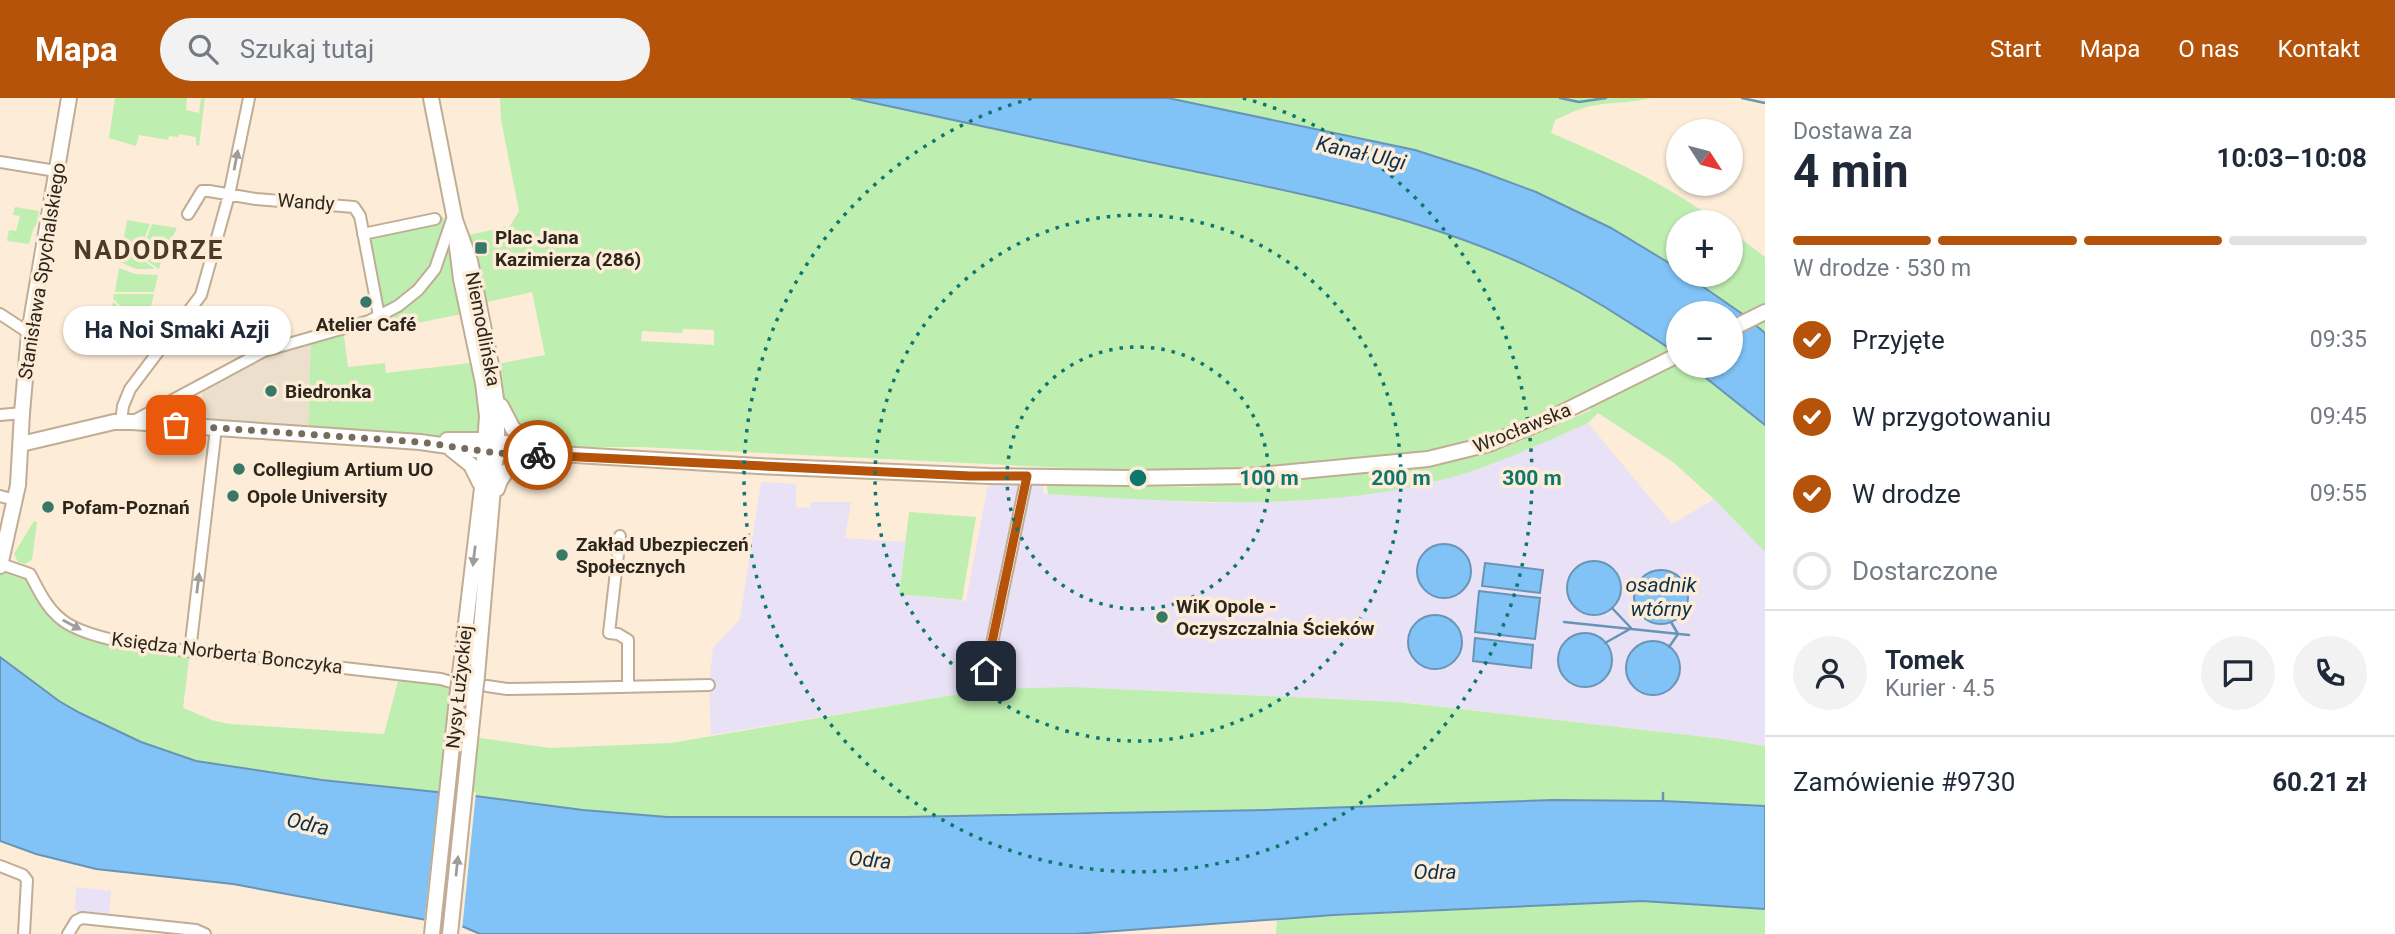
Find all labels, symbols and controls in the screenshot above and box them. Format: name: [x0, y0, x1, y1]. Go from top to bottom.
search box: [160, 18, 650, 81]
text: Mapa: [35, 30, 118, 69]
icon: search: [184, 30, 222, 68]
text: Szukaj tutaj: [240, 34, 374, 64]
text: Start: [1990, 35, 2042, 63]
text: Mapa: [2080, 35, 2140, 63]
text: O nas: [2178, 35, 2239, 63]
text: Kontakt: [2277, 35, 2360, 63]
text: Dostawa za: [1793, 118, 1913, 145]
north arrow: [1666, 119, 1743, 196]
map controls: [1666, 119, 1743, 378]
water label: Kanał Ulgi: [1314, 131, 1408, 175]
text: 10:03–10:08: [2217, 143, 2367, 173]
text: 4 min: [1793, 144, 1909, 198]
one-way arrow: [231, 149, 242, 171]
street label: Stanisława Spychalskiego: [13, 161, 71, 381]
street label: Wandy: [277, 189, 335, 215]
button: +: [1666, 210, 1743, 287]
place label: Plac Jana Kazimierza (286): [495, 226, 641, 271]
district label: NADODRZE: [74, 235, 224, 265]
marker: Plac Jana Kazimierza (286): [473, 240, 489, 256]
text: W drodze · 530 m: [1793, 255, 1971, 282]
street label: Niemodlińska: [461, 270, 505, 388]
marker: Atelier Café: [358, 294, 374, 310]
button: −: [1666, 301, 1743, 378]
callout: Ha Noi Smaki Azji: [62, 306, 290, 355]
place label: Atelier Café: [316, 313, 416, 336]
text: Ha Noi Smaki Azji: [84, 317, 270, 344]
icon: check: [1793, 321, 1831, 359]
text: Przyjęte: [1852, 325, 1945, 355]
text: 09:35: [2310, 326, 2367, 353]
place label: Biedronka: [285, 380, 371, 403]
marker: Biedronka: [263, 383, 279, 399]
pin: [146, 395, 206, 455]
street label: Wrocławska: [1470, 398, 1574, 458]
icon: check: [1793, 398, 1831, 436]
text: W przygotowaniu: [1852, 402, 2051, 432]
text: 09:45: [2310, 403, 2367, 430]
icon: bag: [157, 406, 195, 444]
courier: [503, 420, 573, 490]
icon: bike: [519, 436, 557, 474]
place label: Collegium Artium UO: [253, 458, 433, 481]
marker: Collegium Artium UO: [231, 461, 247, 477]
centre of rings: [1126, 466, 1150, 490]
text: 100 m: [1239, 466, 1299, 490]
text: 200 m: [1371, 466, 1431, 490]
text: 300 m: [1502, 466, 1562, 490]
icon: check: [1793, 475, 1831, 513]
text: W drodze: [1852, 479, 1961, 509]
text: 09:55: [2310, 480, 2367, 507]
place label: Opole University: [247, 485, 388, 508]
marker: Opole University: [225, 488, 241, 504]
place label: Pofam-Poznań: [62, 496, 190, 519]
marker: Pofam-Poznań: [40, 499, 56, 515]
place label: Zakład Ubezpieczeń Społecznych: [576, 533, 749, 578]
one-way arrow: [468, 545, 479, 567]
marker: Zakład Ubezpieczeń Społecznych: [554, 547, 570, 563]
text: Dostarczone: [1852, 556, 1998, 586]
one-way arrow: [192, 572, 203, 594]
water label: osadnik wtórny: [1625, 573, 1697, 621]
place label: WiK Opole - Oczyszczalnia Ścieków: [1176, 595, 1375, 640]
marker: WiK Opole - Oczyszczalnia Ścieków: [1154, 609, 1170, 625]
one-way arrow: [63, 619, 83, 631]
street label: Nysy Łużyckiej: [441, 624, 477, 750]
street label: Księdza Norberta Bonczyka: [110, 627, 344, 679]
button: person: [1793, 636, 1867, 710]
button: chat: [2201, 636, 2275, 710]
button: phone: [2293, 636, 2367, 710]
pin: [956, 641, 1016, 701]
text: Tomek: [1885, 645, 1964, 675]
icon: home: [967, 652, 1005, 690]
text: Kurier · 4.5: [1885, 675, 1995, 702]
text: Zamówienie #9730: [1793, 767, 2015, 797]
text: 60.21 zł: [2272, 767, 2367, 797]
water label: Odra: [284, 807, 332, 841]
water label: Odra: [847, 846, 893, 874]
one-way arrow: [451, 855, 462, 877]
water label: Odra: [1413, 860, 1457, 884]

